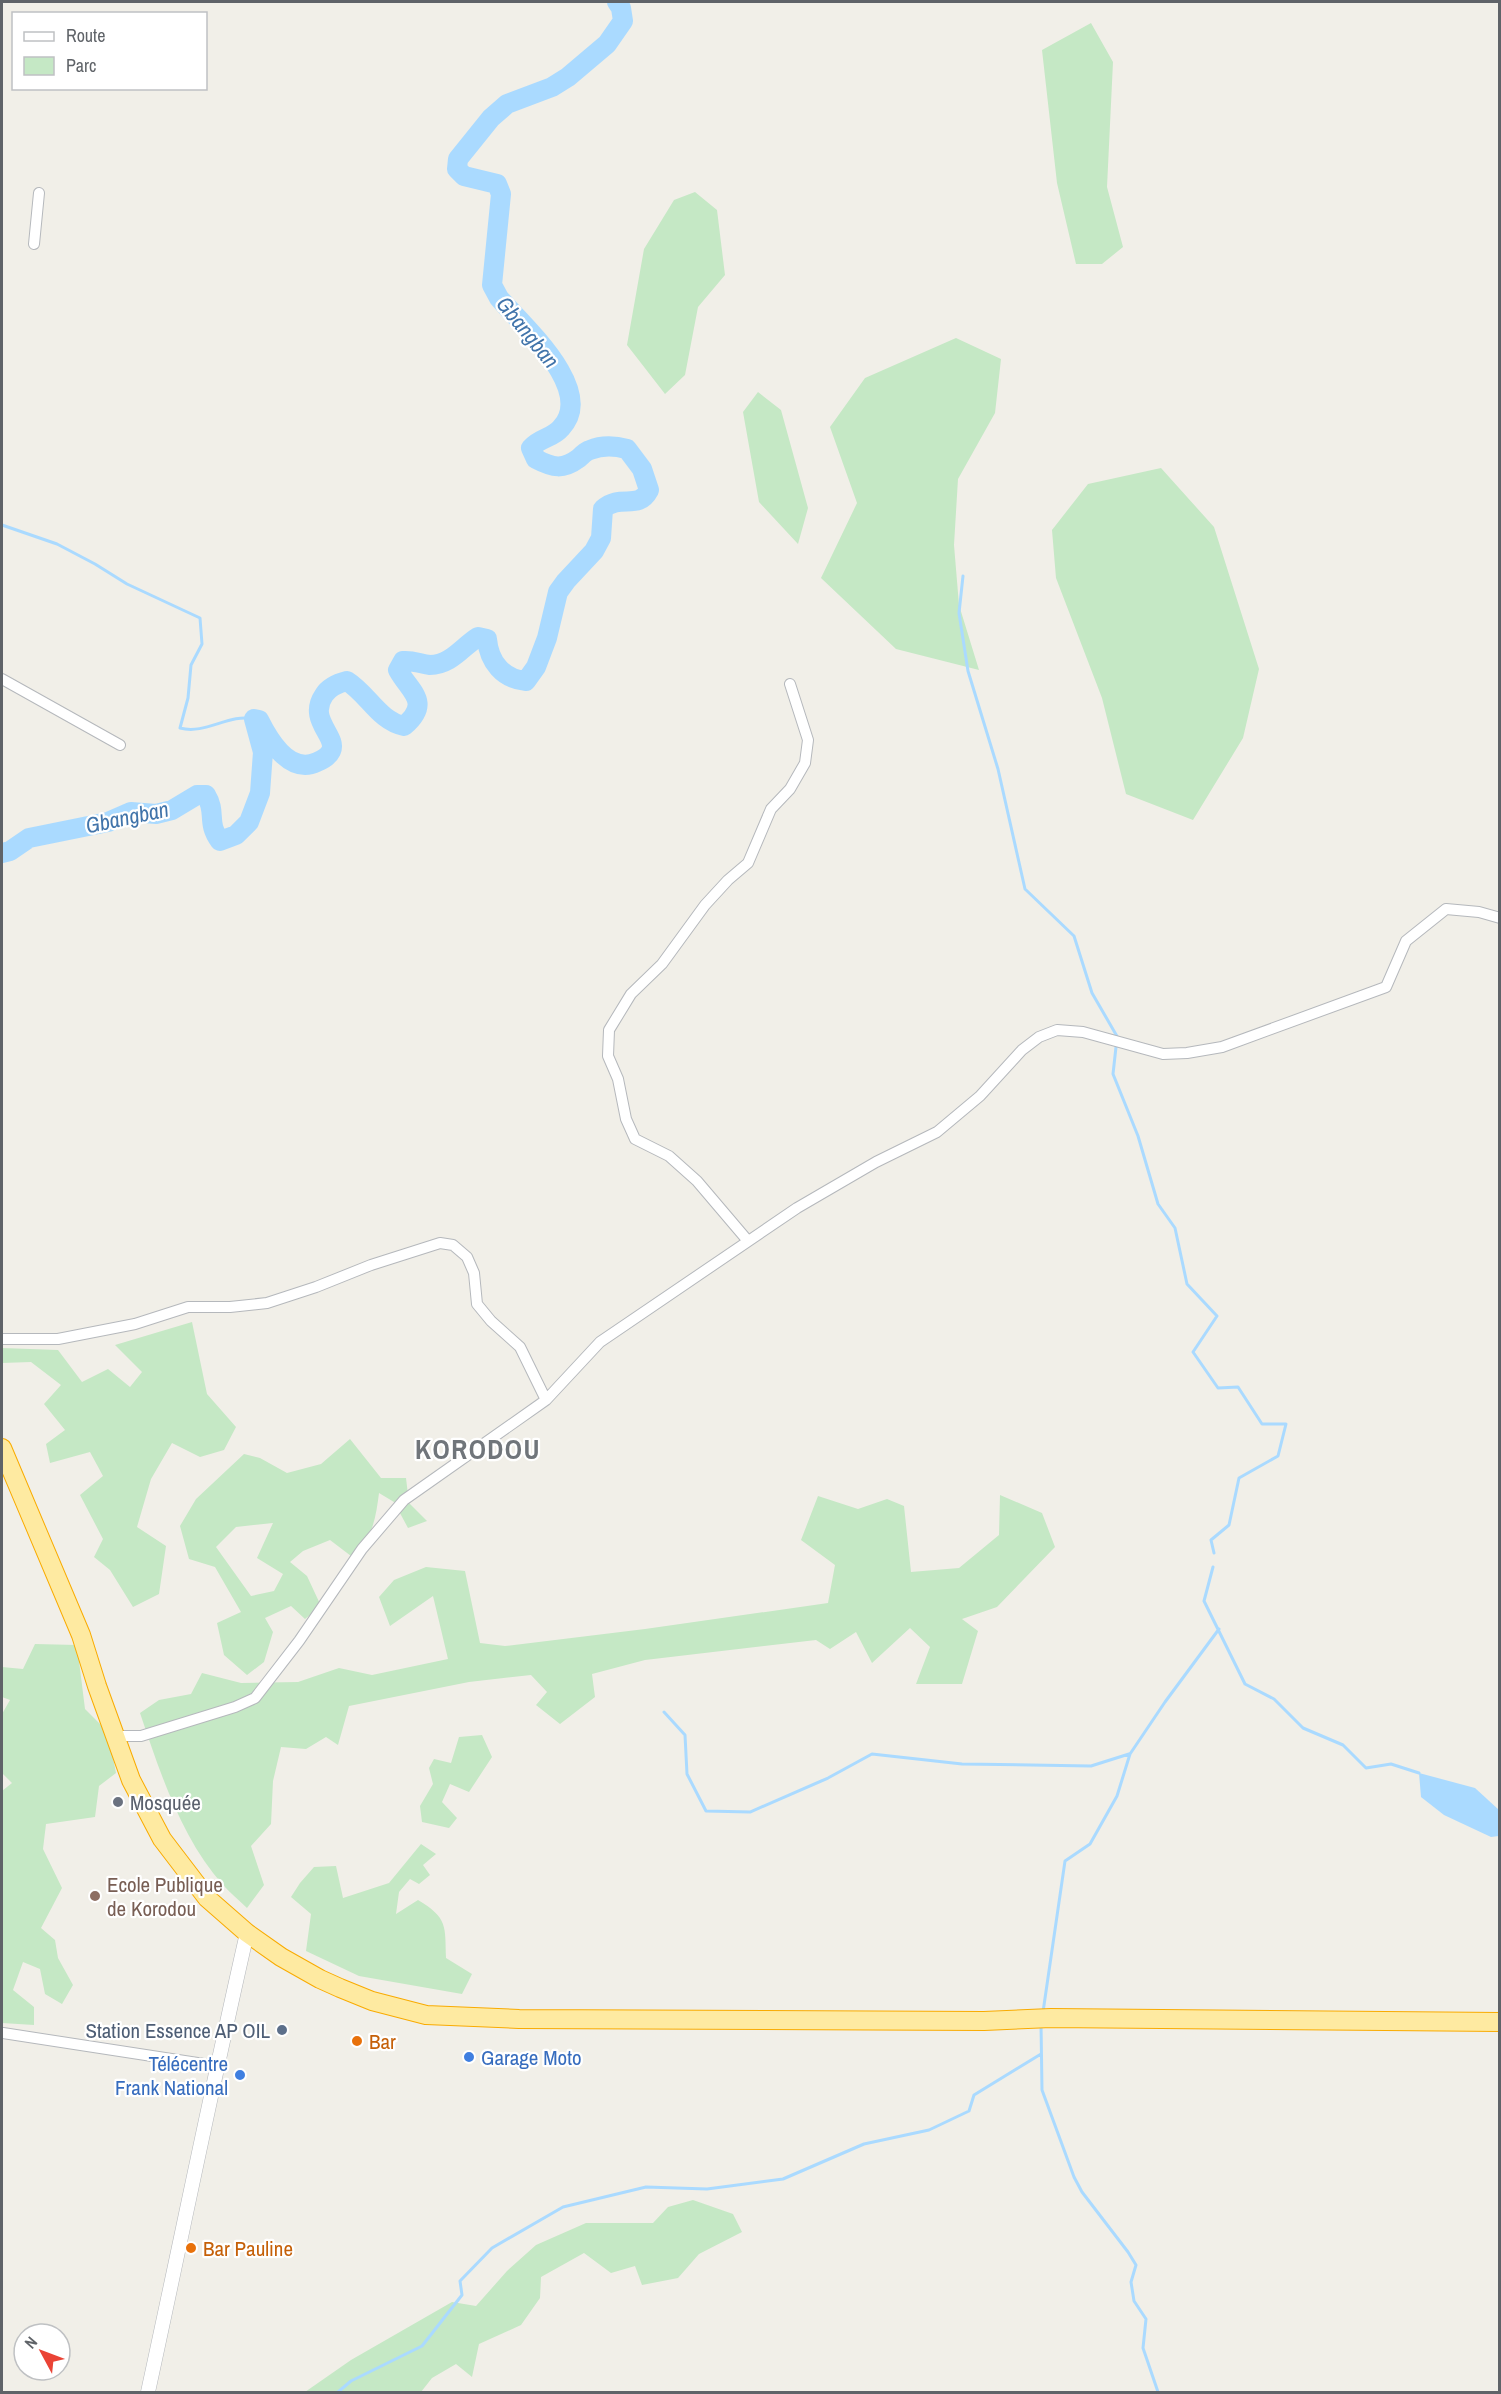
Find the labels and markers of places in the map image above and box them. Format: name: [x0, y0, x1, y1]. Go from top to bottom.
place label: Mosquée: [130, 1788, 201, 1817]
marker: Mosquée: [111, 1795, 125, 1809]
place label: Ecole Publique de Korodou: [107, 1870, 223, 1923]
marker: Ecole Publique de Korodou: [88, 1889, 102, 1903]
place label: Station Essence AP OIL: [86, 2016, 270, 2045]
marker: Station Essence AP OIL: [275, 2023, 289, 2037]
place label: Bar: [369, 2027, 396, 2056]
marker: Bar: [350, 2034, 364, 2048]
place label: Garage Moto: [481, 2043, 582, 2072]
place label: Télécentre Frank National: [115, 2049, 228, 2102]
marker: Garage Moto: [462, 2050, 476, 2064]
marker: Télécentre Frank National: [233, 2068, 247, 2082]
place label: Bar Pauline: [203, 2234, 293, 2263]
marker: Bar Pauline: [184, 2241, 198, 2255]

